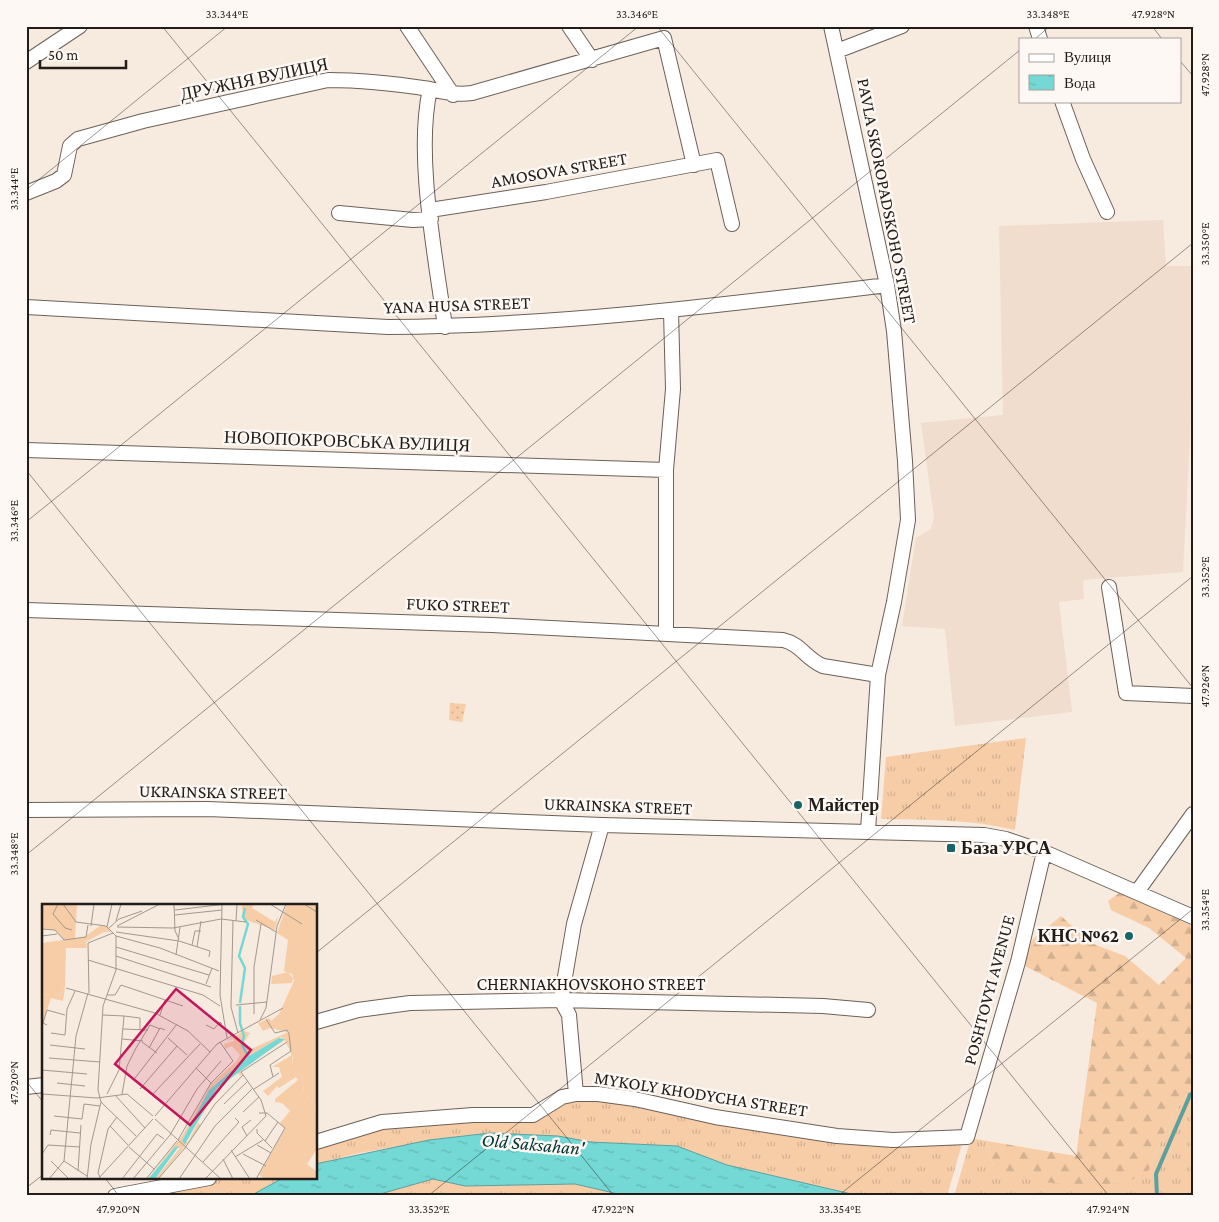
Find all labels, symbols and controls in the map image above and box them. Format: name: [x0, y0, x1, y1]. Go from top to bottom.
text: 33.344°E: [206, 7, 249, 21]
text: 33.346°E: [616, 7, 659, 21]
text: 33.348°E: [1027, 7, 1070, 21]
text: 47.928°N: [1131, 7, 1175, 21]
scale bar: [40, 38, 126, 70]
legend: [1019, 38, 1182, 102]
text: 50 m: [48, 47, 78, 63]
text: Вулиця: [1064, 49, 1111, 65]
text: 47.928°N: [1198, 53, 1212, 97]
street label: ДРУЖНЯ ВУЛИЦЯ: [178, 54, 330, 104]
text: Вода: [1064, 75, 1096, 91]
street label: PAVLA SKOROPADSKOHO STREET: [853, 77, 921, 326]
street label: AMOSOVA STREET: [489, 148, 629, 192]
text: 33.344°E: [7, 167, 21, 210]
text: 33.350°E: [1198, 222, 1212, 265]
street label: YANA HUSA STREET: [383, 292, 531, 318]
street label: НОВОПОКРОВСЬКА ВУЛИЦЯ: [224, 427, 470, 455]
text: 33.346°E: [7, 499, 21, 542]
text: 33.352°E: [1198, 556, 1212, 598]
street label: FUKO STREET: [406, 593, 510, 617]
text: 47.926°N: [1198, 664, 1212, 707]
street label: UKRAINSKA STREET: [139, 781, 288, 803]
street label: UKRAINSKA STREET: [543, 793, 693, 819]
place label: Майстер: [808, 795, 879, 815]
marker: Майстер: [792, 799, 804, 811]
text: 33.348°E: [7, 832, 21, 875]
place label: База УРСА: [961, 838, 1051, 858]
marker: База УРСА: [945, 842, 957, 854]
text: 33.354°E: [1198, 888, 1212, 931]
inset map: [42, 904, 318, 1180]
street label: POSHTOVYI AVENUE: [959, 913, 1019, 1067]
place label: КНС №62: [1038, 926, 1119, 946]
marker: КНС №62: [1123, 930, 1135, 942]
street label: CHERNIAKHOVSKOHO STREET: [476, 974, 706, 994]
text: 47.920°N: [7, 1061, 21, 1105]
street label: MYKOLY KHODYCHA STREET: [593, 1067, 809, 1121]
water label: Old Saksahan': [481, 1129, 586, 1159]
text: 47.920°N: [96, 1202, 140, 1216]
text: 33.352°E: [408, 1202, 450, 1216]
text: 47.922°N: [592, 1202, 634, 1216]
text: 33.354°E: [819, 1202, 862, 1216]
text: 47.924°N: [1086, 1202, 1130, 1216]

